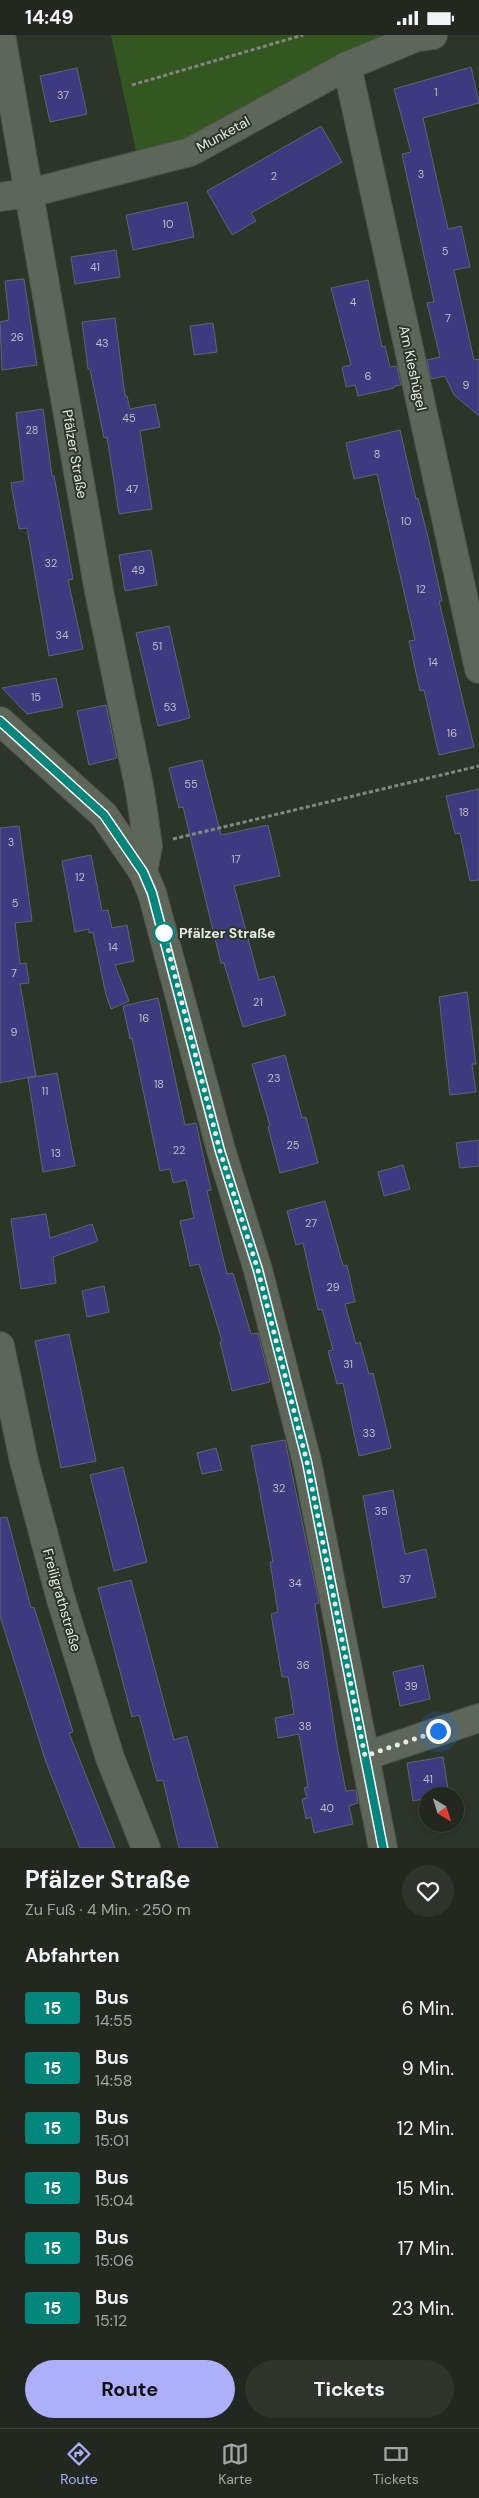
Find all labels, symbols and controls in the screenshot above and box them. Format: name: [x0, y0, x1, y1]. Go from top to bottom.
text: 14:49: [25, 5, 74, 30]
house number: 1: [434, 85, 438, 99]
house number: 37: [57, 88, 69, 102]
street label: Munketal: [193, 112, 253, 156]
house number: 3: [418, 167, 424, 181]
house number: 2: [271, 169, 277, 183]
house number: 10: [163, 217, 173, 231]
house number: 5: [442, 244, 449, 258]
house number: 41: [90, 260, 100, 274]
house number: 4: [350, 295, 357, 309]
house number: 7: [445, 311, 451, 325]
street label: Am Kieshügel: [395, 324, 431, 412]
house number: 26: [10, 330, 24, 344]
house number: 43: [95, 336, 109, 350]
house number: 6: [365, 369, 372, 383]
house number: 9: [463, 378, 470, 392]
street label: Pfälzer Straße: [58, 408, 92, 500]
house number: 45: [122, 411, 136, 425]
house number: 28: [26, 423, 38, 437]
house number: 8: [374, 447, 380, 461]
house number: 47: [126, 482, 138, 496]
house number: 10: [401, 514, 411, 528]
house number: 32: [45, 556, 57, 570]
house number: 49: [131, 563, 145, 577]
house number: 12: [416, 582, 426, 596]
house number: 34: [55, 628, 69, 642]
house number: 51: [152, 639, 162, 653]
house number: 14: [428, 655, 438, 669]
house number: 15: [31, 690, 41, 704]
house number: 53: [163, 700, 177, 714]
house number: 16: [447, 726, 457, 740]
house number: 55: [184, 777, 198, 791]
house number: 18: [459, 805, 469, 819]
house number: 3: [8, 835, 14, 849]
house number: 17: [231, 852, 241, 866]
house number: 12: [75, 870, 85, 884]
house number: 5: [12, 896, 19, 910]
marker: Pfälzer Straße: [153, 922, 175, 944]
place label: Pfälzer Straße: [179, 924, 276, 942]
house number: 14: [108, 940, 118, 954]
house number: 7: [11, 966, 17, 980]
house number: 21: [253, 995, 263, 1009]
house number: 16: [139, 1011, 149, 1025]
house number: 9: [11, 1025, 18, 1039]
house number: 23: [268, 1071, 280, 1085]
house number: 18: [154, 1077, 164, 1091]
house number: 11: [42, 1084, 48, 1098]
house number: 25: [286, 1138, 300, 1152]
house number: 22: [173, 1143, 185, 1157]
house number: 13: [51, 1146, 61, 1160]
house number: 27: [305, 1216, 317, 1230]
house number: 29: [326, 1280, 340, 1294]
house number: 31: [343, 1357, 353, 1371]
house number: 33: [362, 1426, 376, 1440]
house number: 32: [273, 1481, 285, 1495]
house number: 35: [374, 1504, 388, 1518]
street label: Freiligrathstraße: [39, 1546, 85, 1654]
house number: 37: [399, 1572, 411, 1586]
house number: 34: [288, 1576, 302, 1590]
house number: 36: [296, 1658, 310, 1672]
house number: 39: [404, 1679, 418, 1693]
house number: 38: [298, 1719, 312, 1733]
your location: [426, 1719, 451, 1744]
house number: 41: [423, 1772, 433, 1786]
north arrow: [419, 1787, 464, 1833]
map controls: [419, 1787, 464, 1832]
house number: 40: [320, 1801, 334, 1815]
text: Pfälzer Straße: [25, 1864, 190, 1895]
button: heart: [402, 1865, 454, 1917]
text: Zu Fuß · 4 Min. · 250 m: [25, 1899, 191, 1920]
text: Abfahrten: [25, 1943, 119, 1968]
text: Bus: [95, 1985, 129, 2010]
text: 15: [44, 1996, 61, 2020]
text: 6 Min.: [402, 1996, 454, 2021]
text: 14:55: [95, 2010, 132, 2031]
text: Bus: [95, 2045, 129, 2070]
text: 15: [44, 2056, 61, 2080]
text: 9 Min.: [402, 2056, 454, 2081]
text: 14:58: [95, 2070, 132, 2091]
text: Bus: [95, 2105, 129, 2130]
text: 15: [44, 2116, 61, 2140]
text: 12 Min.: [397, 2116, 454, 2141]
text: 15:01: [95, 2130, 129, 2151]
text: Bus: [95, 2165, 129, 2190]
text: 15: [44, 2176, 61, 2200]
text: 15 Min.: [396, 2176, 454, 2201]
text: 15:04: [95, 2190, 134, 2211]
text: Bus: [95, 2225, 129, 2250]
text: 15: [44, 2236, 61, 2260]
text: 17 Min.: [398, 2236, 454, 2261]
text: 15:06: [95, 2250, 134, 2271]
text: Bus: [95, 2285, 129, 2310]
text: 15: [44, 2296, 61, 2320]
text: 23 Min.: [392, 2296, 454, 2321]
text: 15:12: [95, 2310, 127, 2331]
button: Route: [25, 2360, 235, 2418]
button: Tickets: [245, 2360, 454, 2418]
tab: Route: [60, 2440, 98, 2488]
tab: Karte: [218, 2440, 252, 2488]
tab: Tickets: [373, 2440, 419, 2488]

